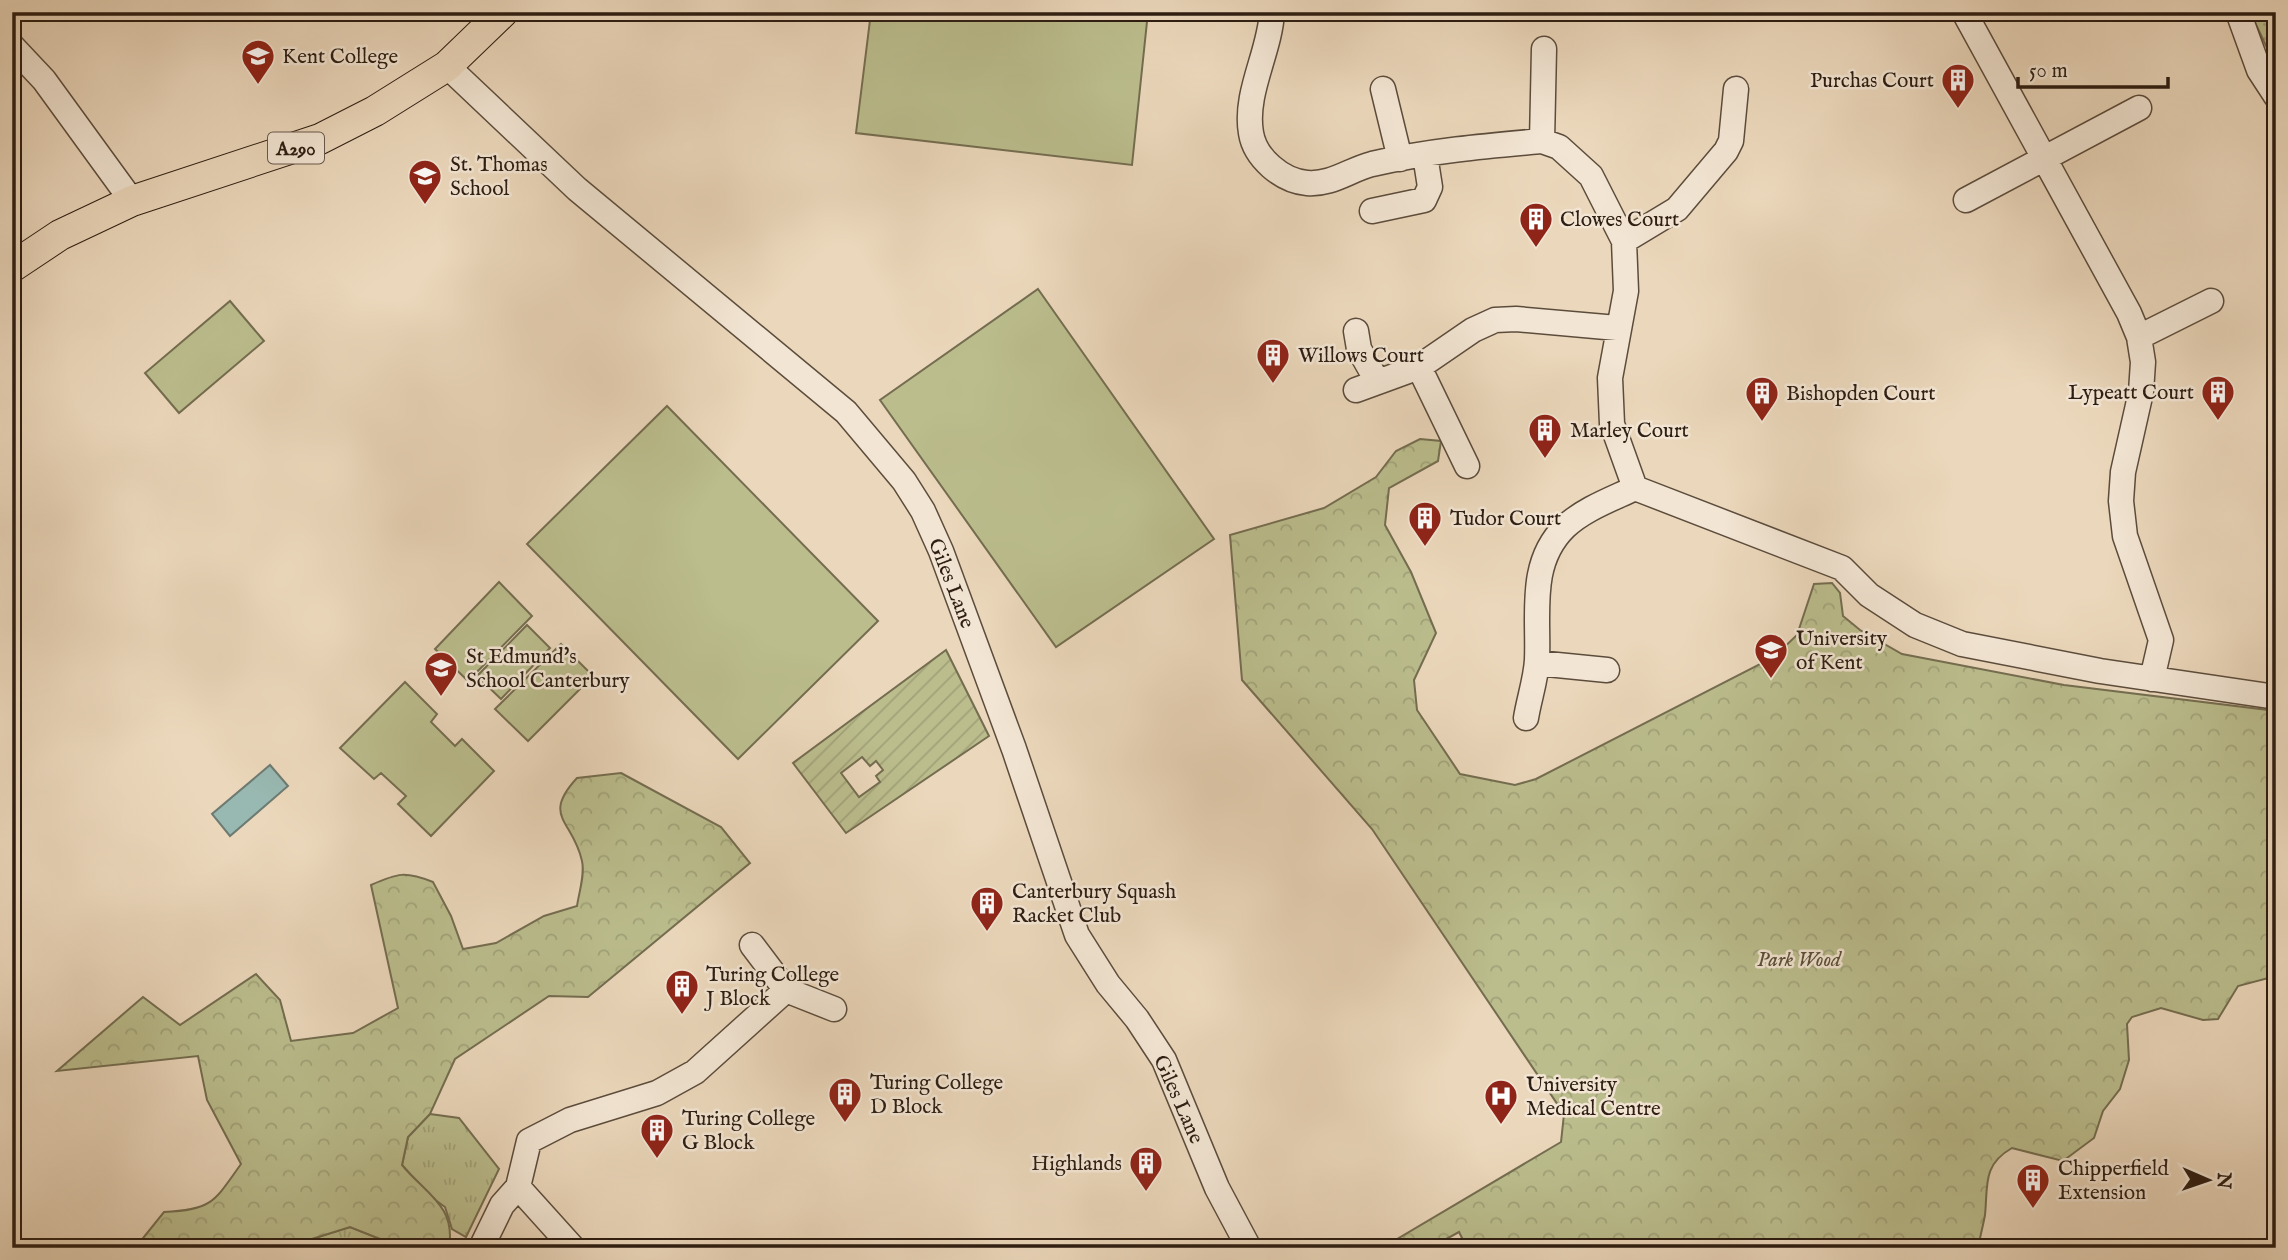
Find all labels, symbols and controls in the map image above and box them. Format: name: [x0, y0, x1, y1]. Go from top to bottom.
school or university icon: Kent College: [239, 37, 277, 86]
place label: Kent College: [282, 44, 398, 71]
scale bar: [2018, 46, 2169, 90]
text: 50 m: [2029, 58, 2068, 85]
building icon: Purchas Court: [1939, 61, 1977, 110]
place label: Purchas Court: [1810, 68, 1934, 95]
road number: A290: [268, 132, 324, 164]
place label: St. Thomas School: [450, 152, 548, 203]
school or university icon: St. Thomas School: [406, 157, 444, 206]
building icon: Clowes Court: [1517, 200, 1555, 249]
place label: Clowes Court: [1560, 207, 1679, 234]
building icon: Willows Court: [1254, 336, 1292, 385]
place label: Willows Court: [1298, 343, 1424, 370]
building icon: Lypeatt Court: [2199, 373, 2237, 422]
building icon: Bishopden Court: [1743, 374, 1781, 423]
place label: Lypeatt Court: [2068, 380, 2194, 407]
place label: Bishopden Court: [1786, 381, 1935, 408]
building icon: Marley Court: [1526, 411, 1564, 460]
place label: Marley Court: [1570, 418, 1689, 445]
building icon: Tudor Court: [1406, 499, 1444, 548]
place label: Tudor Court: [1450, 506, 1561, 533]
street label: Giles Lane: [921, 535, 980, 633]
place label: University of Kent: [1796, 626, 1888, 677]
school or university icon: University of Kent: [1752, 631, 1790, 680]
place label: St Edmund's School Canterbury: [466, 644, 630, 695]
school or university icon: St Edmund's School Canterbury: [422, 649, 460, 698]
place label: Canterbury Squash Racket Club: [1012, 879, 1176, 930]
building icon: Canterbury Squash Racket Club: [968, 884, 1006, 933]
park label: Park Wood: [1757, 947, 1843, 974]
place label: Turing College J Block: [704, 962, 840, 1013]
building icon: Turing College J Block: [663, 967, 701, 1016]
street label: Giles Lane: [1146, 1051, 1209, 1149]
place label: Turing College D Block: [870, 1070, 1004, 1121]
place label: University Medical Centre: [1526, 1072, 1661, 1123]
building icon: Turing College D Block: [826, 1075, 864, 1124]
hospital icon: University Medical Centre: [1482, 1077, 1520, 1126]
place label: Turing College G Block: [682, 1106, 816, 1157]
building icon: Turing College G Block: [638, 1111, 676, 1160]
building icon: Highlands: [1127, 1144, 1165, 1193]
north arrow: [2172, 1144, 2242, 1214]
place label: Highlands: [1031, 1151, 1122, 1178]
place label: Chipperfield Extension: [2058, 1156, 2169, 1207]
building icon: Chipperfield Extension: [2014, 1161, 2052, 1210]
text: N: [2211, 1171, 2235, 1190]

